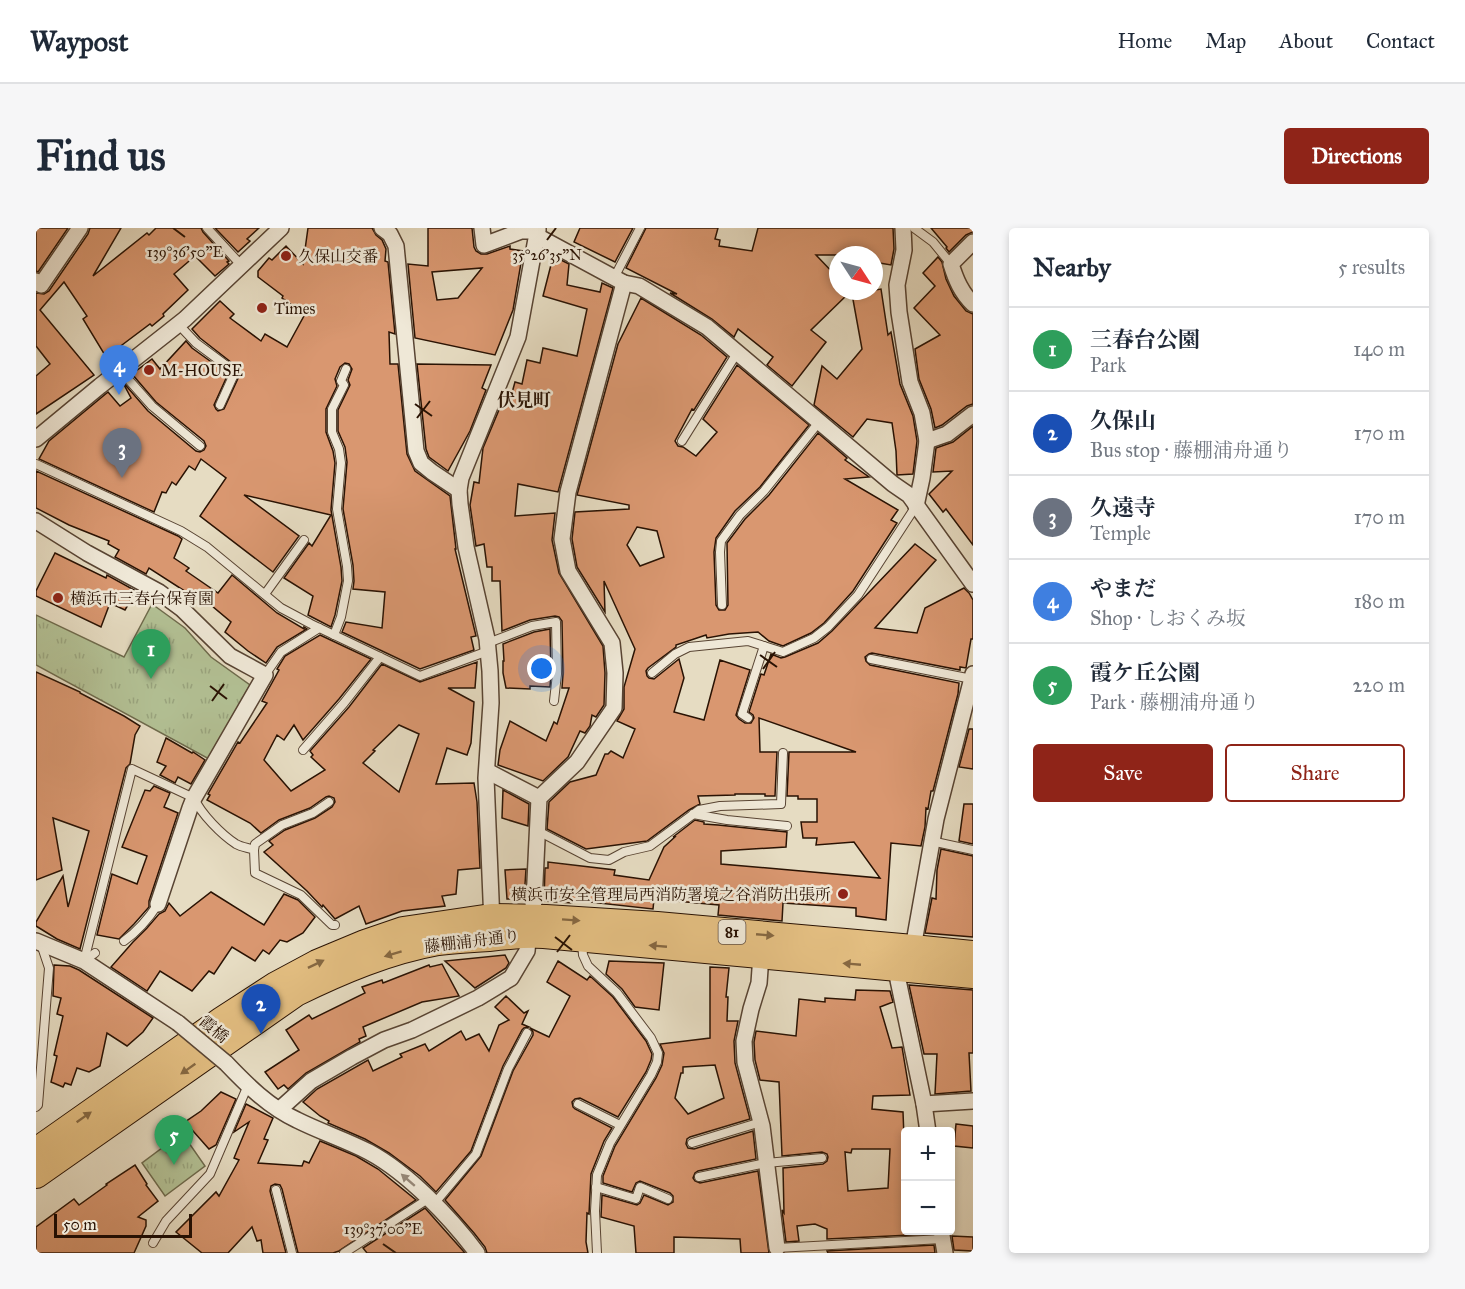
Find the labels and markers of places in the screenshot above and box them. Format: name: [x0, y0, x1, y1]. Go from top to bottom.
place label: 久保山交番: [298, 247, 378, 266]
marker: 久保山交番: [279, 249, 293, 263]
place label: Times: [274, 299, 315, 318]
marker: Times: [255, 301, 269, 315]
pin: 4: [100, 346, 139, 395]
place label: M-HOUSE: [161, 361, 243, 380]
marker: M-HOUSE: [142, 363, 156, 377]
pin: 3: [102, 428, 142, 478]
place label: 横浜市三春台保育園: [70, 589, 214, 608]
marker: 横浜市三春台保育園: [51, 591, 65, 605]
pin: 1: [132, 630, 170, 679]
place label: 横浜市安全管理局西消防署境之谷消防出張所: [511, 885, 831, 904]
marker: 横浜市安全管理局西消防署境之谷消防出張所: [836, 887, 850, 901]
pin: 2: [242, 984, 280, 1034]
pin: 5: [154, 1116, 194, 1165]

